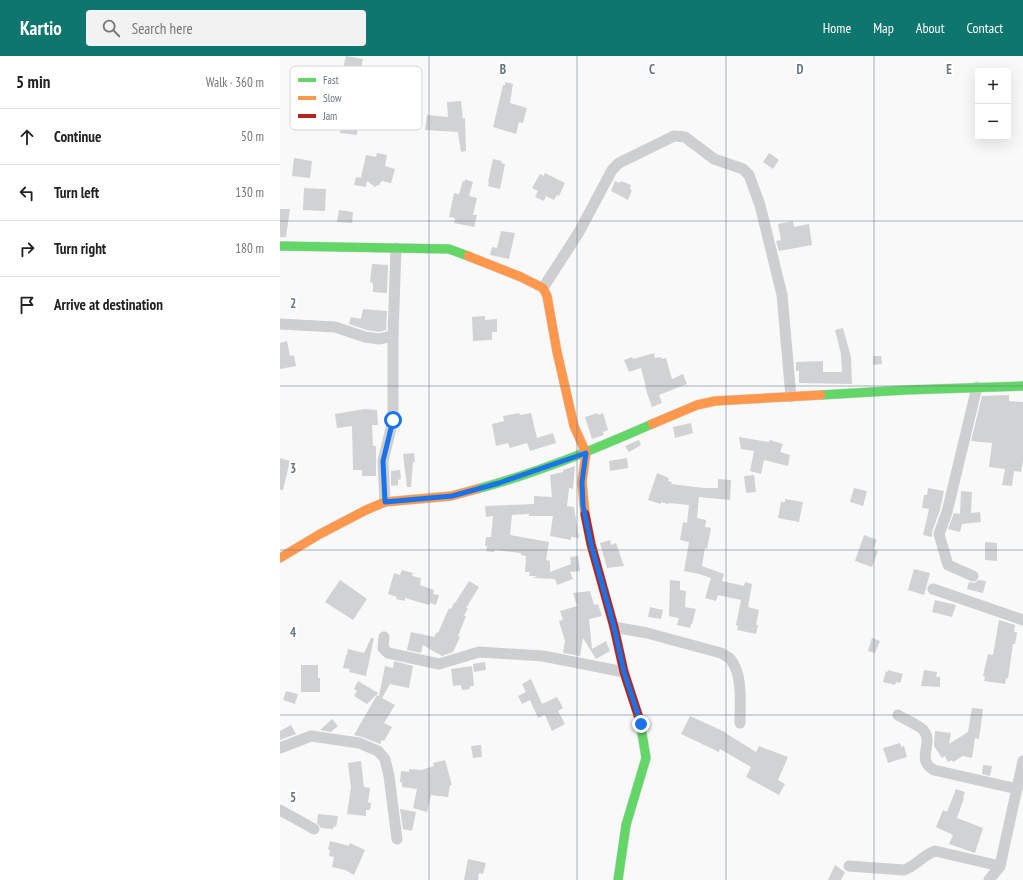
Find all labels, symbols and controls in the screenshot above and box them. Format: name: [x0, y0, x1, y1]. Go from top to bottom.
search box: [86, 10, 366, 46]
text: Kartio: [20, 16, 62, 40]
icon: search: [100, 17, 122, 39]
text: Search here: [132, 19, 193, 38]
text: Home: [823, 19, 851, 37]
text: Map: [873, 19, 894, 37]
text: About: [916, 19, 945, 37]
text: Contact: [967, 19, 1003, 37]
text: B: [500, 61, 506, 78]
text: C: [649, 61, 655, 78]
text: D: [797, 61, 804, 78]
text: E: [946, 61, 952, 78]
legend: [290, 66, 422, 130]
map controls: [975, 68, 1011, 140]
button: +: [975, 68, 1011, 104]
text: 5 min: [16, 71, 50, 93]
text: Fast: [323, 73, 339, 87]
text: Walk · 360 m: [206, 74, 264, 91]
text: Slow: [323, 91, 342, 105]
button: −: [975, 104, 1011, 140]
text: Jam: [322, 109, 337, 123]
icon: ahead: [16, 126, 38, 148]
text: Continue: [54, 127, 101, 146]
text: 50 m: [241, 128, 264, 145]
icon: left: [16, 182, 38, 204]
text: Turn left: [54, 183, 99, 202]
text: 130 m: [235, 184, 264, 201]
icon: right: [16, 238, 38, 260]
text: Turn right: [54, 239, 106, 258]
text: 180 m: [235, 240, 264, 257]
icon: arrive: [16, 294, 38, 316]
text: Arrive at destination: [54, 295, 163, 314]
text: 2: [290, 295, 296, 312]
route start: [384, 411, 402, 429]
text: 3: [290, 460, 296, 477]
text: 4: [290, 624, 297, 641]
route end: [632, 715, 650, 733]
text: 5: [290, 789, 296, 806]

